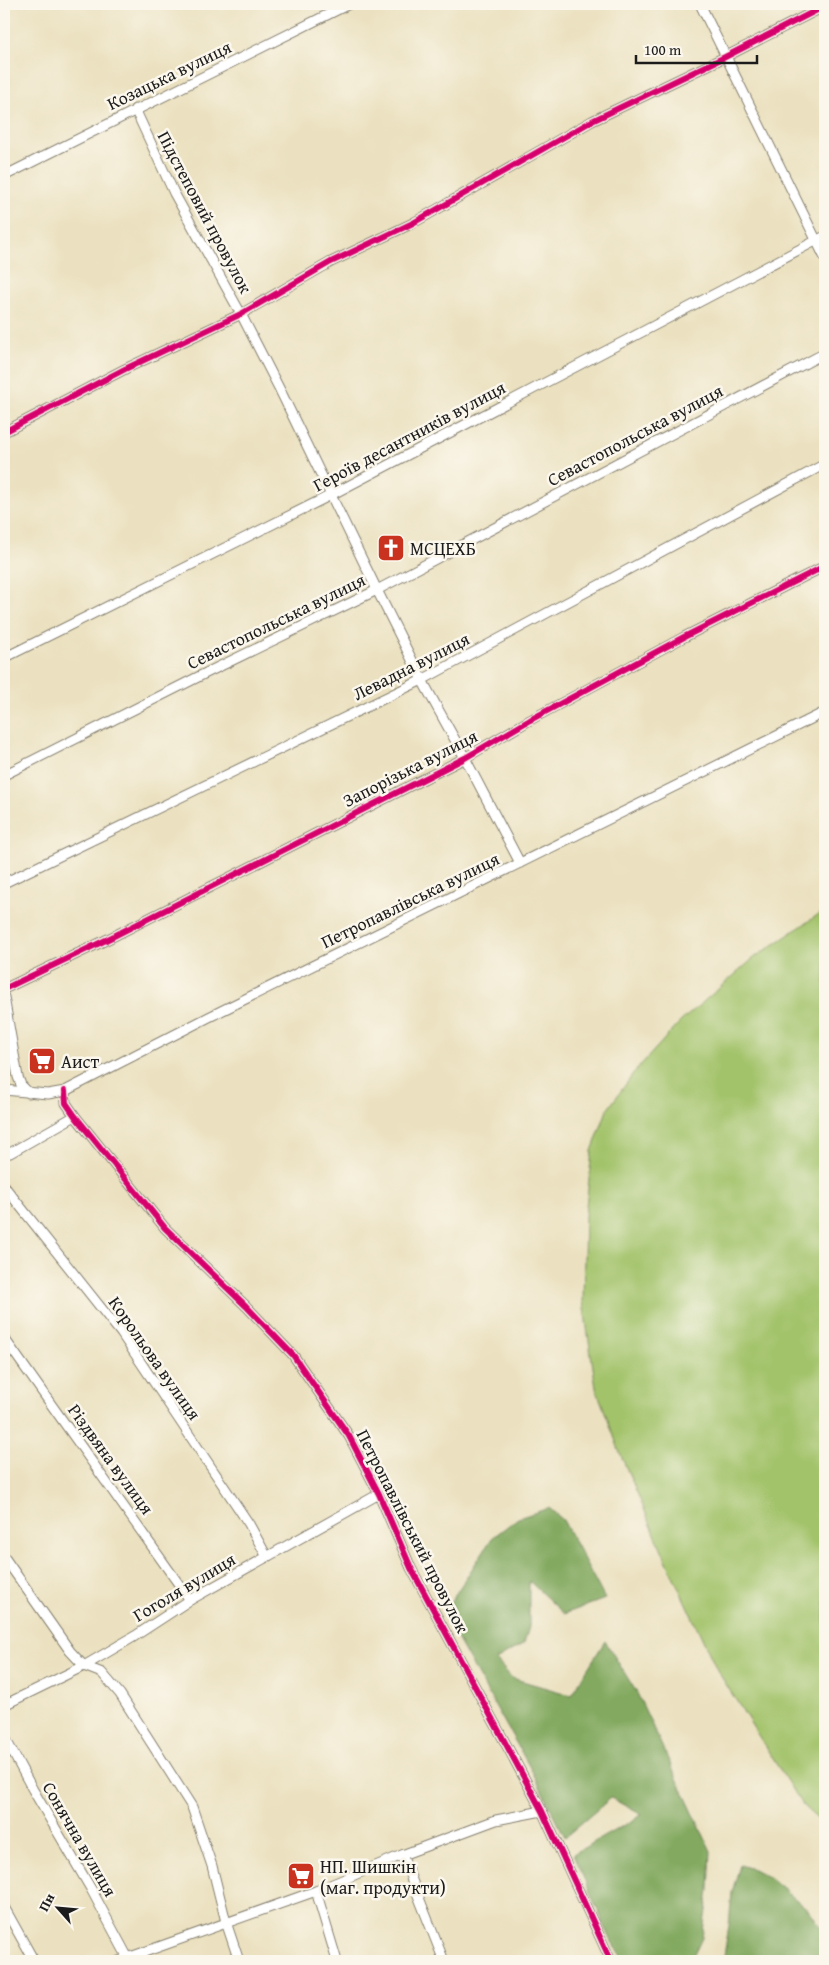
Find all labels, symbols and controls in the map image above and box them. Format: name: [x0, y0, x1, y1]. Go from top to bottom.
scale bar: [636, 32, 758, 64]
street label: Козацька вулиця: [102, 33, 236, 117]
text: 100 m: [644, 39, 682, 60]
street label: Підстеповий провулок: [151, 126, 260, 299]
street label: Героїв десантників вулиця: [308, 374, 510, 498]
street label: Севастопольська вулиця: [542, 377, 728, 493]
church icon: МСЦЕХБ: [376, 533, 406, 563]
place label: МСЦЕХБ: [410, 535, 476, 562]
street label: Севастопольська вулиця: [182, 566, 370, 676]
street label: Левадна вулиця: [348, 625, 474, 707]
street label: Запорізька вулиця: [338, 722, 482, 814]
street label: Петропавлівська вулиця: [316, 845, 504, 955]
supermarket icon: Аист: [27, 1046, 57, 1076]
place label: Аист: [61, 1048, 100, 1075]
street label: Корольова вулиця: [102, 1290, 208, 1426]
street label: Різдвяна вулиця: [62, 1398, 160, 1520]
street label: Петропавлівський провулок: [350, 1424, 477, 1638]
street label: Гоголя вулиця: [127, 1546, 241, 1628]
street label: Сонячна вулиця: [36, 1776, 124, 1902]
place label: НП. Шишкін (маг. продукти): [320, 1853, 446, 1901]
supermarket icon: НП. Шишкін (маг. продукти): [286, 1861, 316, 1891]
north arrow: [32, 1882, 82, 1932]
text: Пн: [33, 1889, 60, 1915]

